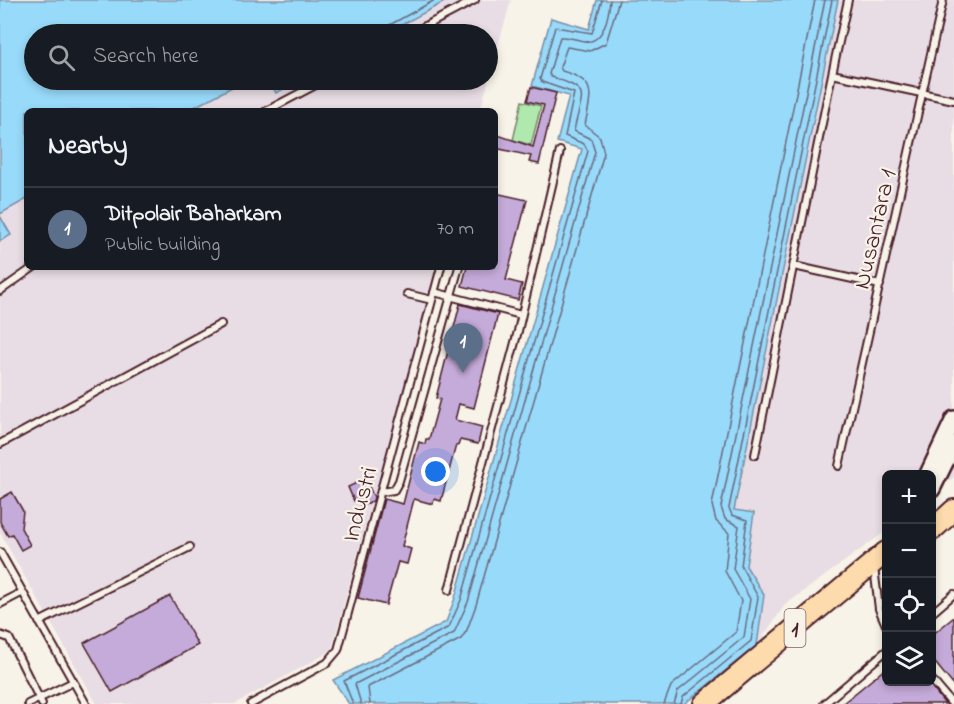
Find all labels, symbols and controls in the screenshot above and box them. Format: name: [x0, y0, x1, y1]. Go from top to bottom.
search box: [24, 24, 498, 90]
icon: search: [45, 41, 78, 74]
text: Search here: [93, 41, 198, 73]
text: Nearby: [48, 128, 127, 166]
street label: Nusantara 1: [846, 166, 907, 293]
text: Ditpolair Baharkam: [105, 199, 282, 231]
text: 1: [64, 215, 71, 244]
text: 70 m: [437, 215, 474, 244]
text: Public building: [105, 231, 220, 260]
pin: 1: [444, 324, 482, 373]
your location: [421, 457, 450, 486]
street label: Industri: [335, 463, 388, 546]
map controls: [882, 470, 936, 686]
button: +: [882, 470, 936, 524]
button: −: [882, 524, 936, 578]
button: locate: [882, 578, 936, 632]
road number: 1: [784, 609, 806, 647]
button: layers: [882, 632, 936, 686]

